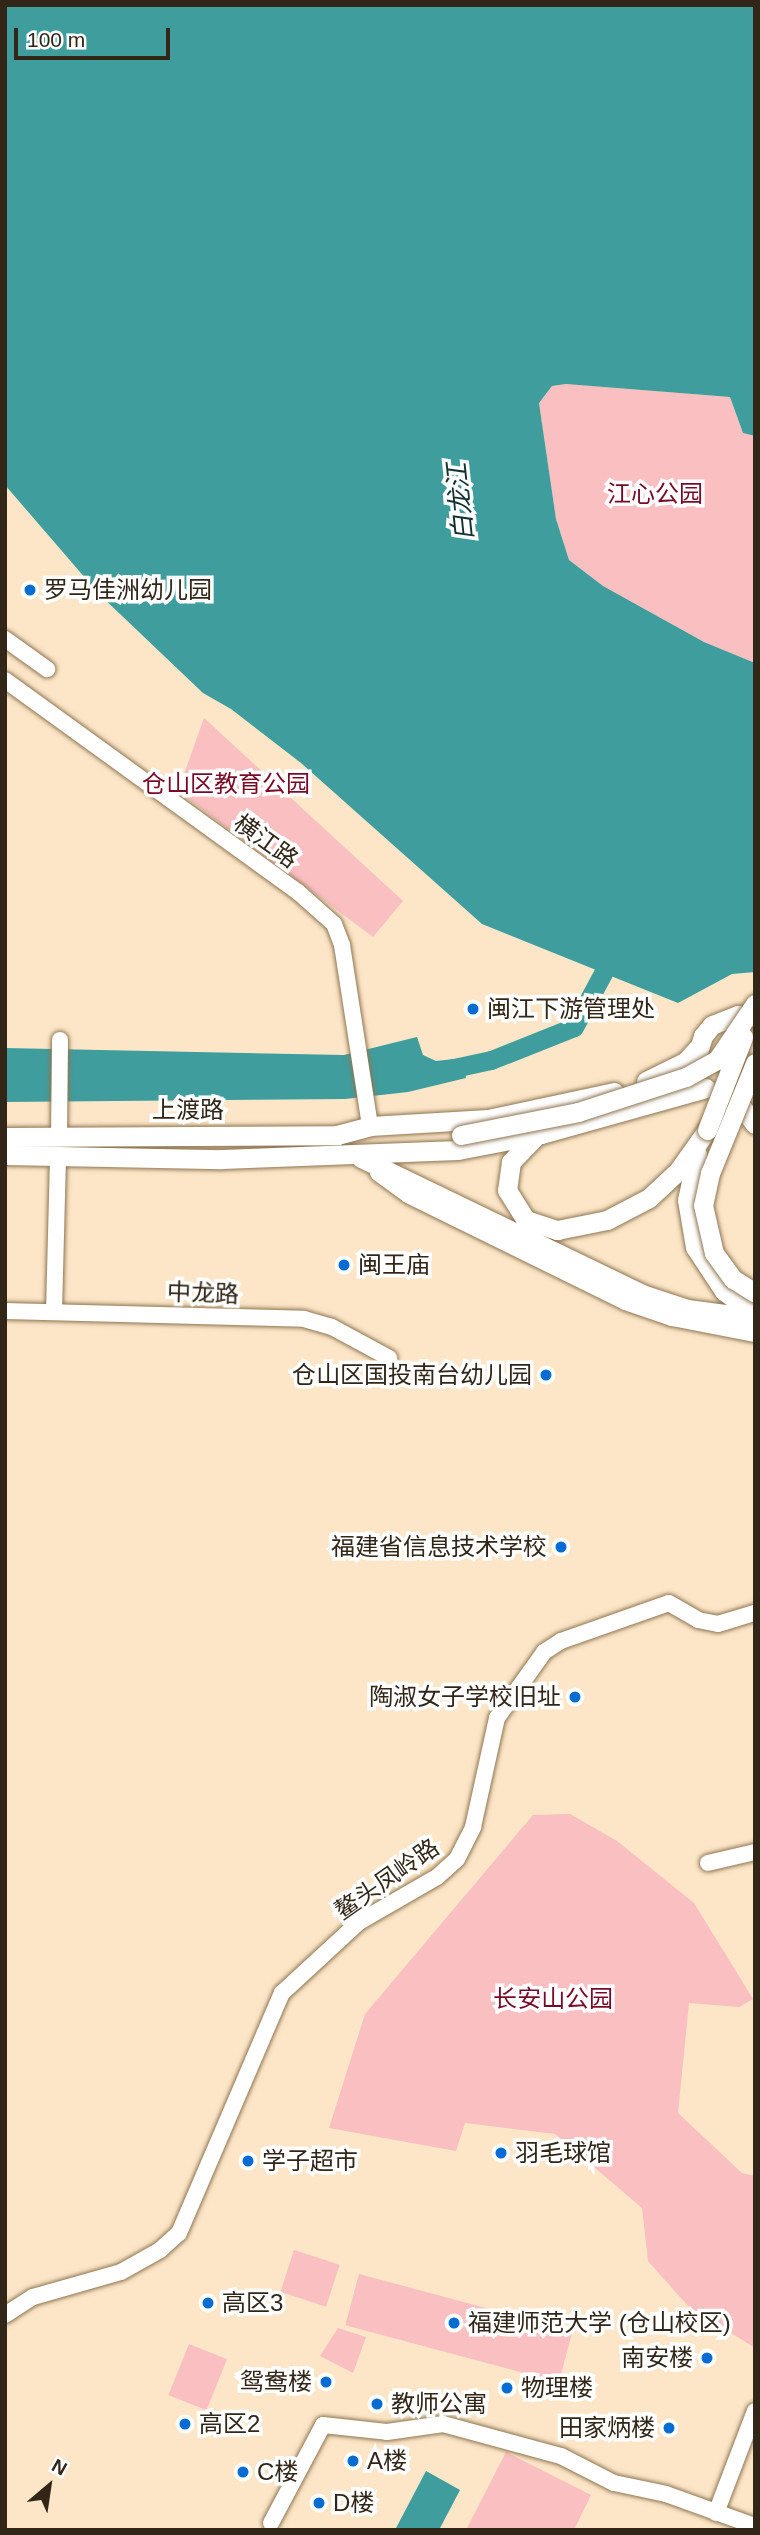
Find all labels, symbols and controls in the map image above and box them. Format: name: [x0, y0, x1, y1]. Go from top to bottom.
scale bar: [18, 14, 173, 58]
text: 100 m: [27, 28, 85, 51]
water label: 白龙江: [441, 462, 481, 542]
park label: 江心公园: [607, 480, 703, 508]
place label: 罗马佳洲幼儿园: [44, 576, 212, 604]
marker: 罗马佳洲幼儿园: [22, 582, 38, 598]
park label: 仓山区教育公园: [142, 770, 310, 798]
street label: 横江路: [228, 808, 304, 874]
place label: 闽江下游管理处: [487, 995, 655, 1023]
marker: 闽江下游管理处: [465, 1001, 481, 1017]
street label: 上渡路: [152, 1096, 224, 1124]
place label: 闽王庙: [358, 1251, 430, 1279]
marker: 闽王庙: [336, 1257, 352, 1273]
street label: 中龙路: [167, 1277, 239, 1309]
place label: 仓山区国投南台幼儿园: [292, 1361, 532, 1389]
marker: 仓山区国投南台幼儿园: [538, 1367, 554, 1383]
place label: 福建省信息技术学校: [331, 1533, 547, 1561]
marker: 福建省信息技术学校: [553, 1539, 569, 1555]
place label: 陶淑女子学校旧址: [369, 1683, 561, 1711]
marker: 陶淑女子学校旧址: [567, 1689, 583, 1705]
street label: 鳌头凤岭路: [330, 1833, 444, 1925]
park label: 长安山公园: [493, 1985, 613, 2013]
place label: 羽毛球馆: [515, 2139, 611, 2167]
marker: 羽毛球馆: [493, 2145, 509, 2161]
place label: 学子超市: [262, 2147, 358, 2175]
marker: 学子超市: [240, 2153, 256, 2169]
place label: 高区3: [222, 2289, 283, 2317]
marker: 高区3: [200, 2295, 216, 2311]
place label: 福建师范大学 (仓山校区): [468, 2309, 731, 2337]
marker: 福建师范大学 (仓山校区): [446, 2315, 462, 2331]
place label: 南安楼: [621, 2344, 693, 2372]
marker: 南安楼: [699, 2350, 715, 2366]
place label: 鸳鸯楼: [240, 2368, 312, 2396]
marker: 鸳鸯楼: [318, 2374, 334, 2390]
place label: 物理楼: [521, 2374, 593, 2402]
marker: 物理楼: [499, 2380, 515, 2396]
place label: 教师公寓: [391, 2390, 487, 2418]
marker: 教师公寓: [369, 2396, 385, 2412]
place label: 高区2: [199, 2410, 260, 2438]
place label: 田家炳楼: [559, 2414, 655, 2442]
marker: 高区2: [177, 2416, 193, 2432]
marker: 田家炳楼: [661, 2420, 677, 2436]
place label: A楼: [367, 2447, 407, 2475]
north arrow: [14, 2451, 84, 2521]
marker: A楼: [345, 2453, 361, 2469]
text: N: [48, 2455, 71, 2480]
place label: C楼: [257, 2458, 298, 2486]
marker: C楼: [235, 2464, 251, 2480]
place label: D楼: [333, 2489, 374, 2517]
marker: D楼: [311, 2495, 327, 2511]

